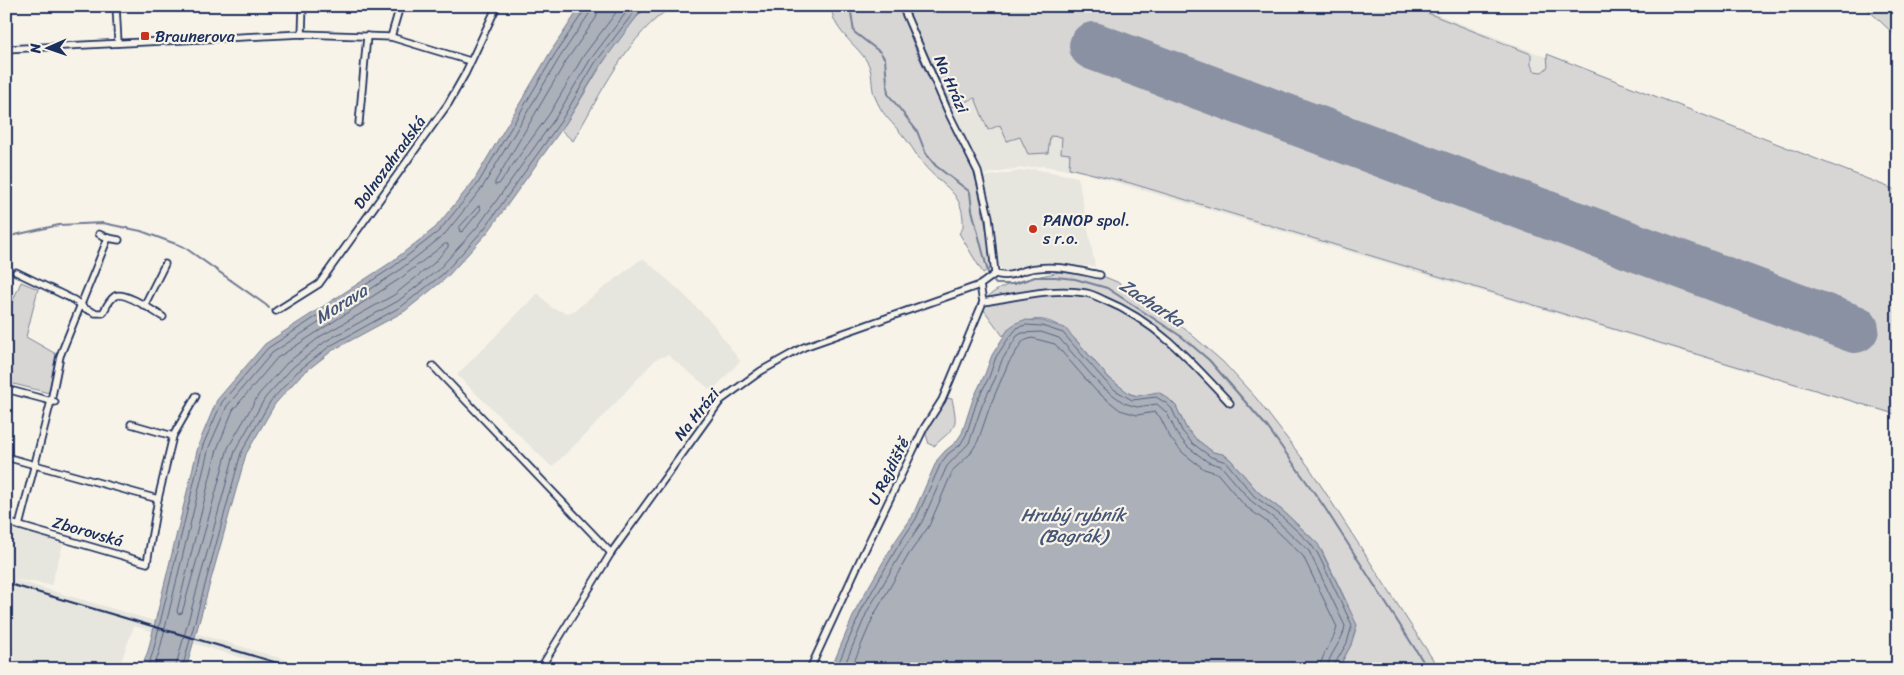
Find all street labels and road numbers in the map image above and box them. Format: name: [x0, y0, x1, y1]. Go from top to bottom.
street label: Na Hrázi: [926, 50, 977, 119]
street label: Dolnozahradská: [345, 109, 433, 215]
street label: Na Hrázi: [666, 381, 727, 447]
street label: U Rejdiště: [859, 431, 918, 510]
street label: Zborovská: [49, 508, 127, 555]

